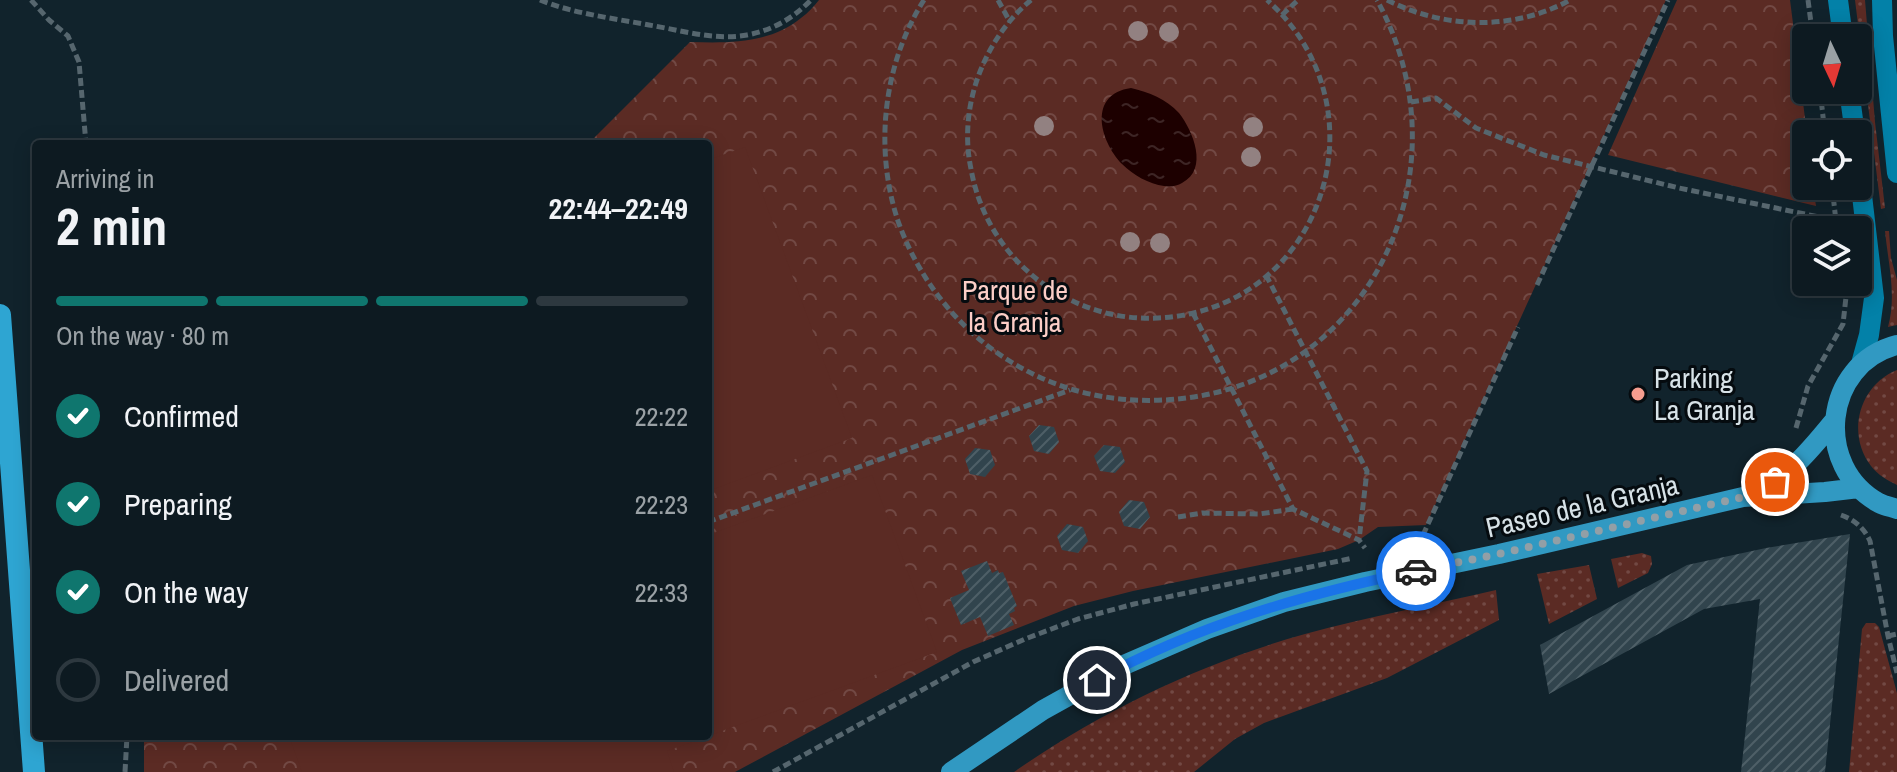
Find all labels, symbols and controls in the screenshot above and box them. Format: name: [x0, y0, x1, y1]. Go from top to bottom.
north arrow: [1792, 24, 1872, 104]
map controls: [1792, 24, 1872, 296]
button: locate: [1792, 120, 1872, 200]
text: Arriving in: [56, 161, 154, 196]
text: 22:44–22:49: [549, 188, 688, 228]
text: 2 min: [56, 191, 167, 261]
button: layers: [1792, 216, 1872, 296]
park label: Parque de la Granja: [962, 271, 1068, 341]
text: On the way · 80 m: [56, 318, 229, 353]
place label: Parking La Granja: [1654, 359, 1755, 429]
marker: Parking La Granja: [1629, 385, 1647, 403]
icon: check: [56, 394, 100, 438]
text: Confirmed: [124, 396, 239, 436]
text: 22:22: [635, 399, 688, 434]
pin: [1741, 448, 1809, 516]
icon: bag: [1753, 460, 1797, 504]
street label: Paseo de la Granja: [1482, 465, 1682, 547]
icon: check: [56, 482, 100, 526]
text: Preparing: [124, 484, 232, 524]
text: 22:23: [635, 487, 688, 522]
courier: [1376, 531, 1456, 611]
icon: car: [1394, 549, 1438, 593]
icon: check: [56, 570, 100, 614]
text: On the way: [124, 572, 248, 612]
text: 22:33: [635, 575, 688, 610]
pin: [1063, 646, 1131, 714]
icon: home: [1075, 658, 1119, 702]
text: Delivered: [124, 660, 229, 700]

